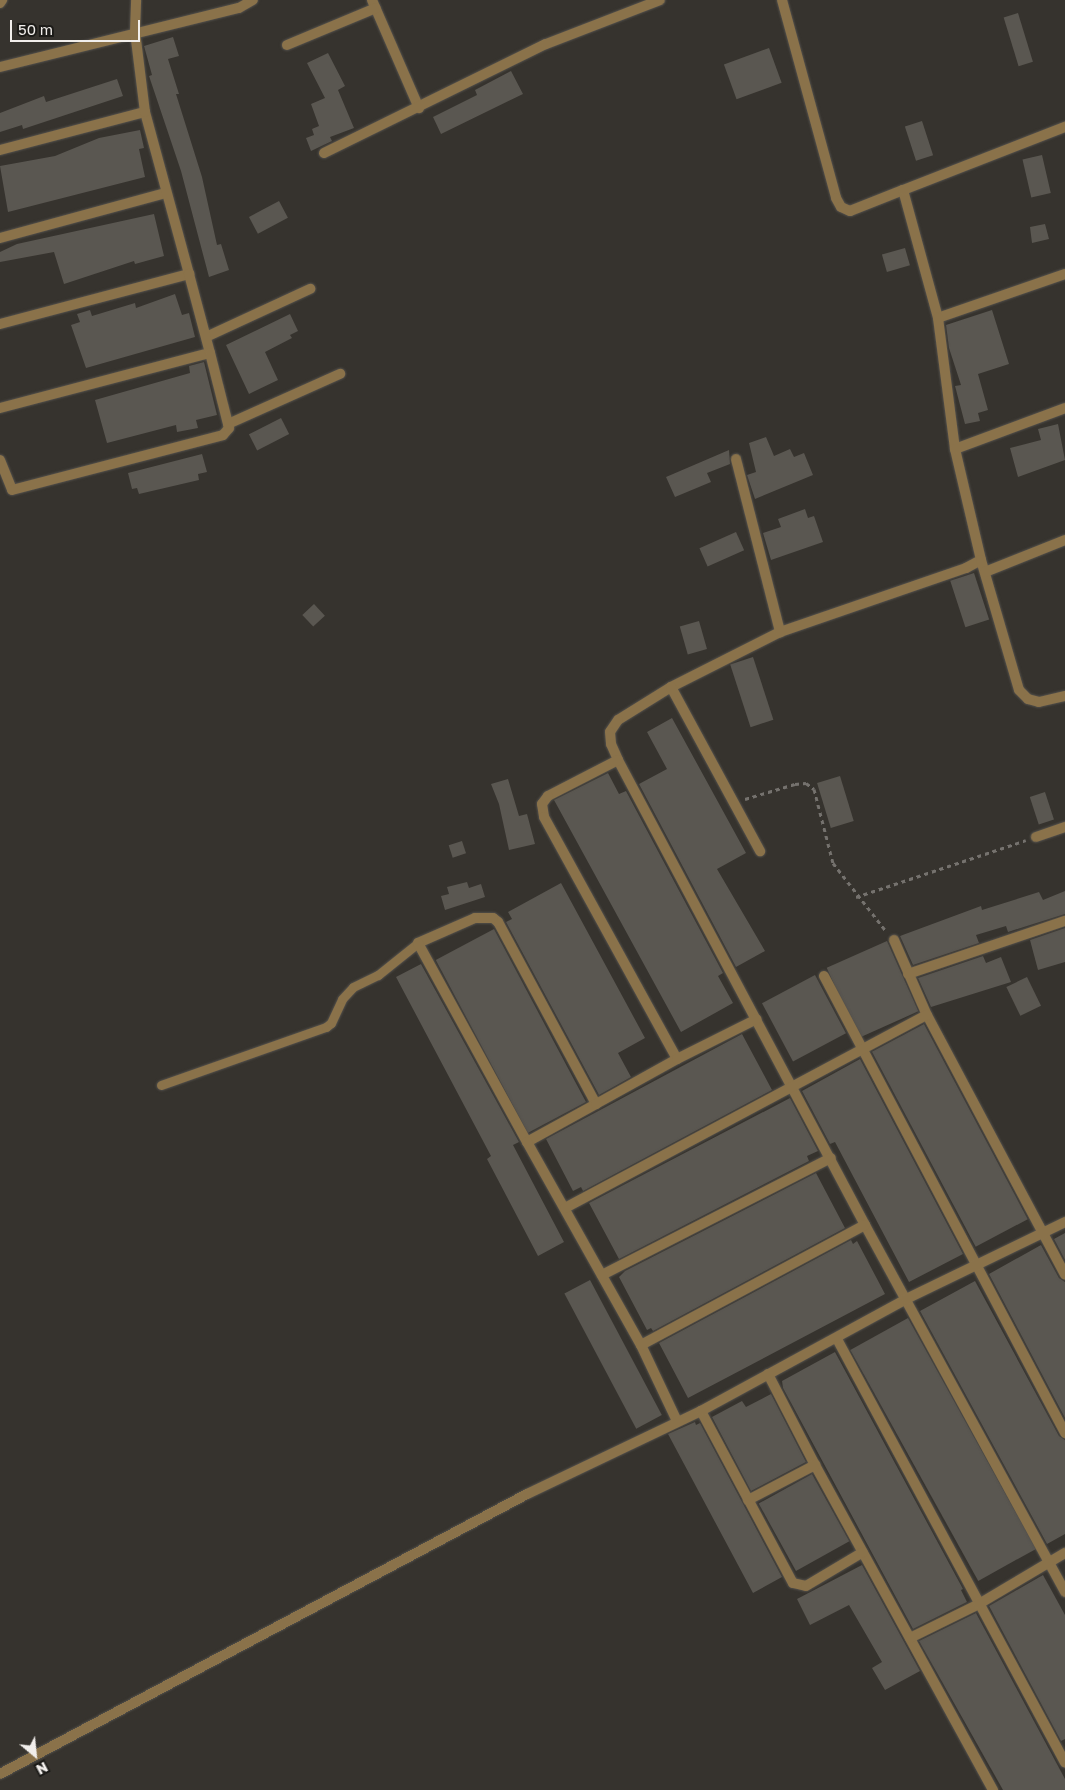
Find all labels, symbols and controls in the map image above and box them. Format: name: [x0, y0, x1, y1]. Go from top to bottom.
scale bar: [12, 10, 142, 42]
text: 50 m: [18, 20, 53, 38]
north arrow: [10, 1730, 60, 1780]
text: N: [34, 1759, 51, 1779]

